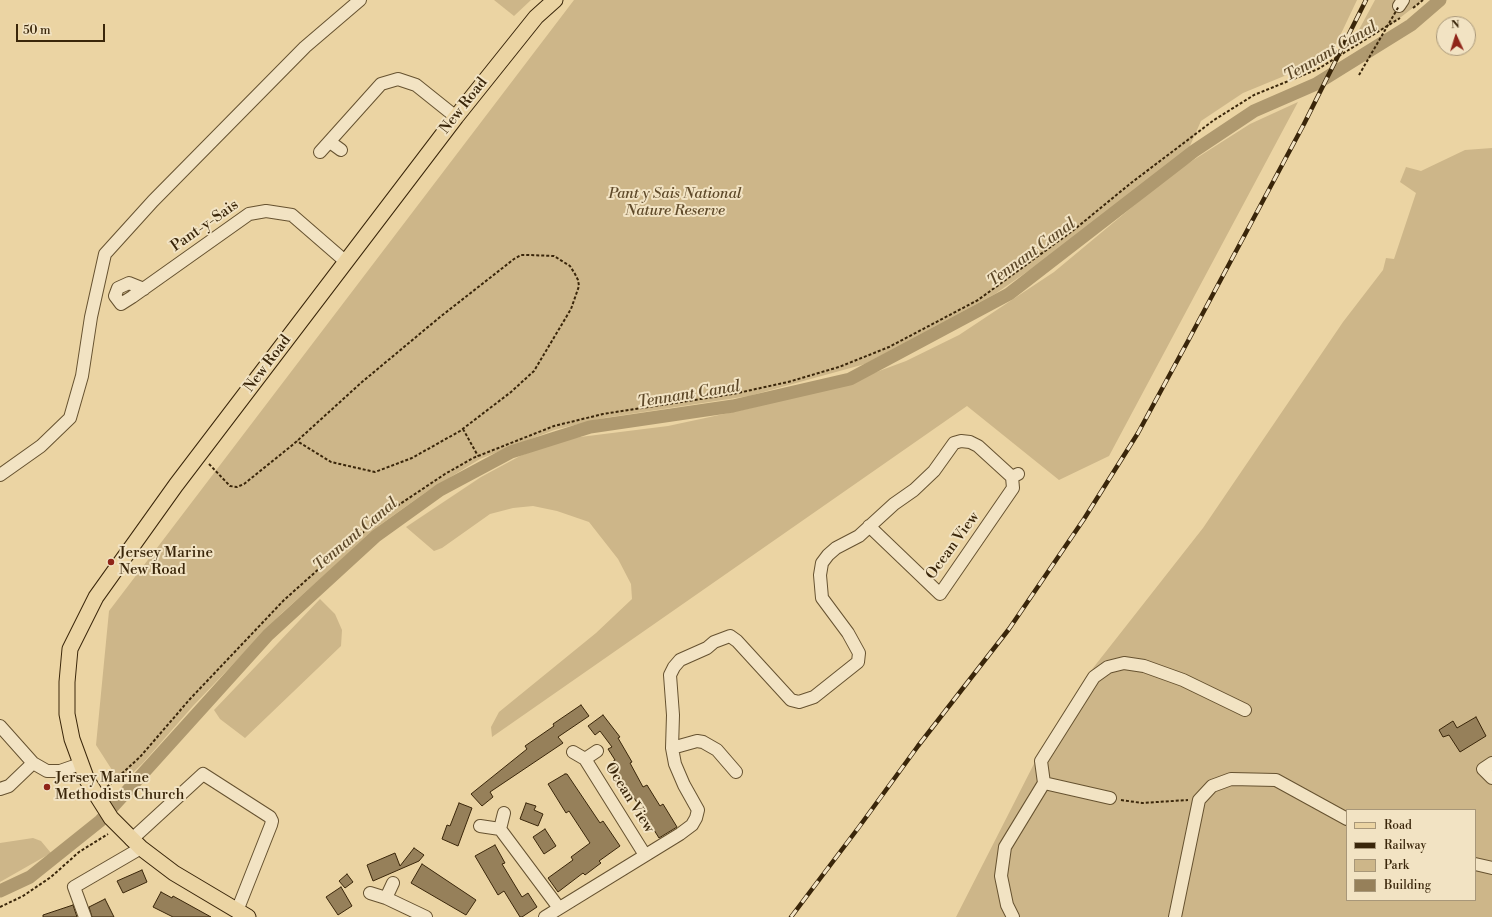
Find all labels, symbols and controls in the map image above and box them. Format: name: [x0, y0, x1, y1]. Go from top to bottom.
scale bar: [18, 16, 107, 42]
north arrow: [1436, 16, 1476, 56]
water label: Tennant Canal: [1281, 18, 1381, 86]
text: N: [1450, 18, 1460, 32]
text: 50 m: [23, 23, 51, 38]
street label: New Road: [436, 74, 492, 138]
park label: Pant y Sais National Nature Reserve: [608, 185, 742, 220]
street label: Pant-y-Sais: [168, 196, 242, 256]
water label: Tennant Canal: [984, 215, 1080, 291]
street label: New Road: [241, 332, 295, 396]
water label: Tennant Canal: [636, 377, 742, 413]
water label: Tennant Canal: [310, 494, 402, 576]
street label: Ocean View: [922, 509, 984, 583]
place label: Jersey Marine New Road: [119, 544, 213, 579]
marker: Jersey Marine New Road: [106, 557, 116, 567]
street label: Ocean View: [600, 760, 658, 836]
place label: Jersey Marine Methodists Church: [55, 769, 184, 804]
marker: Jersey Marine Methodists Church: [42, 782, 52, 792]
legend: [1346, 809, 1476, 901]
text: Road: [1384, 818, 1412, 833]
text: Railway: [1384, 838, 1426, 853]
text: Park: [1384, 858, 1409, 873]
text: Building: [1384, 878, 1431, 893]

